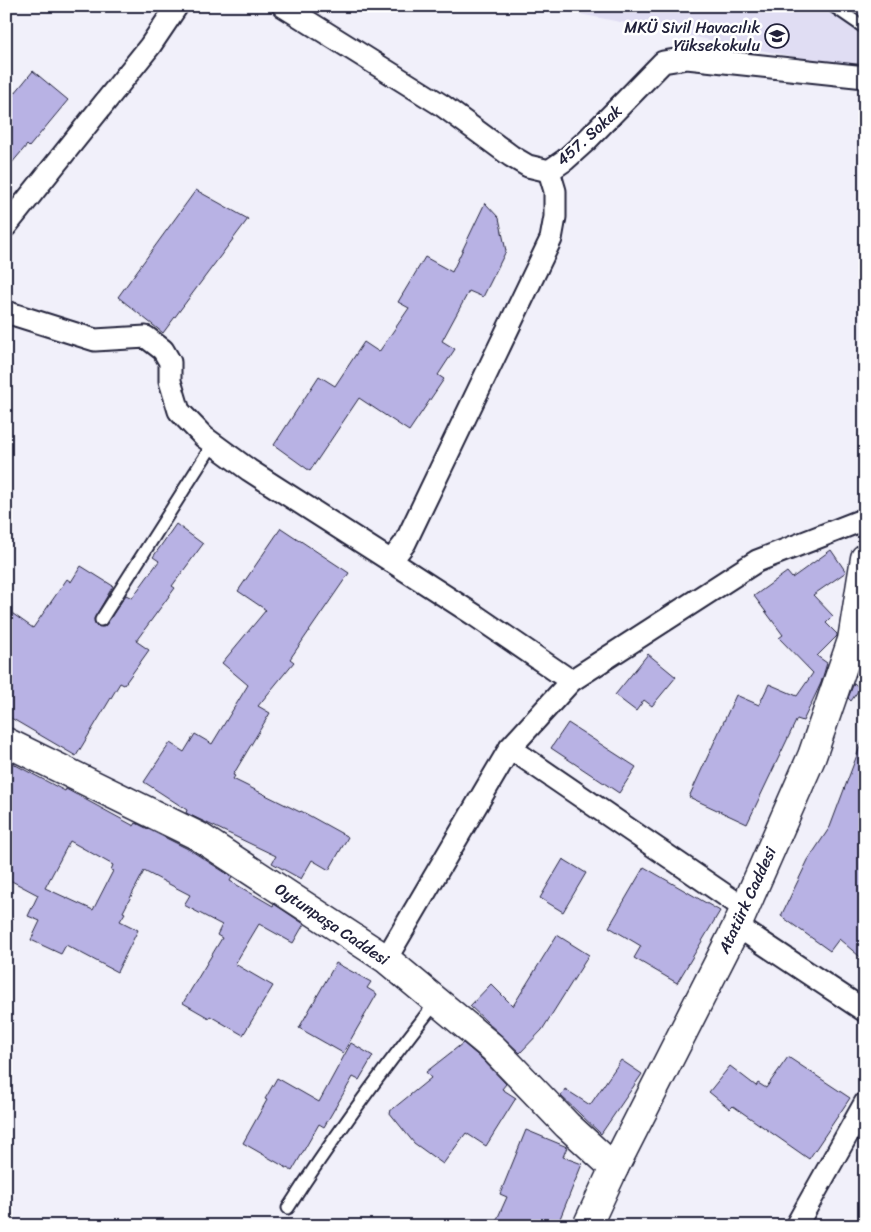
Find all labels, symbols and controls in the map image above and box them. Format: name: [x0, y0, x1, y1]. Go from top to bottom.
place label: MKÜ Sivil Havacılık Yüksekokulu: [624, 13, 760, 60]
school or university icon: MKÜ Sivil Havacılık Yüksekokulu: [764, 23, 790, 49]
street label: 457. Sokak: [549, 97, 629, 173]
street label: Atatürk Caddesi: [709, 841, 785, 959]
street label: Oytunpaşa Caddesi: [269, 875, 396, 974]

